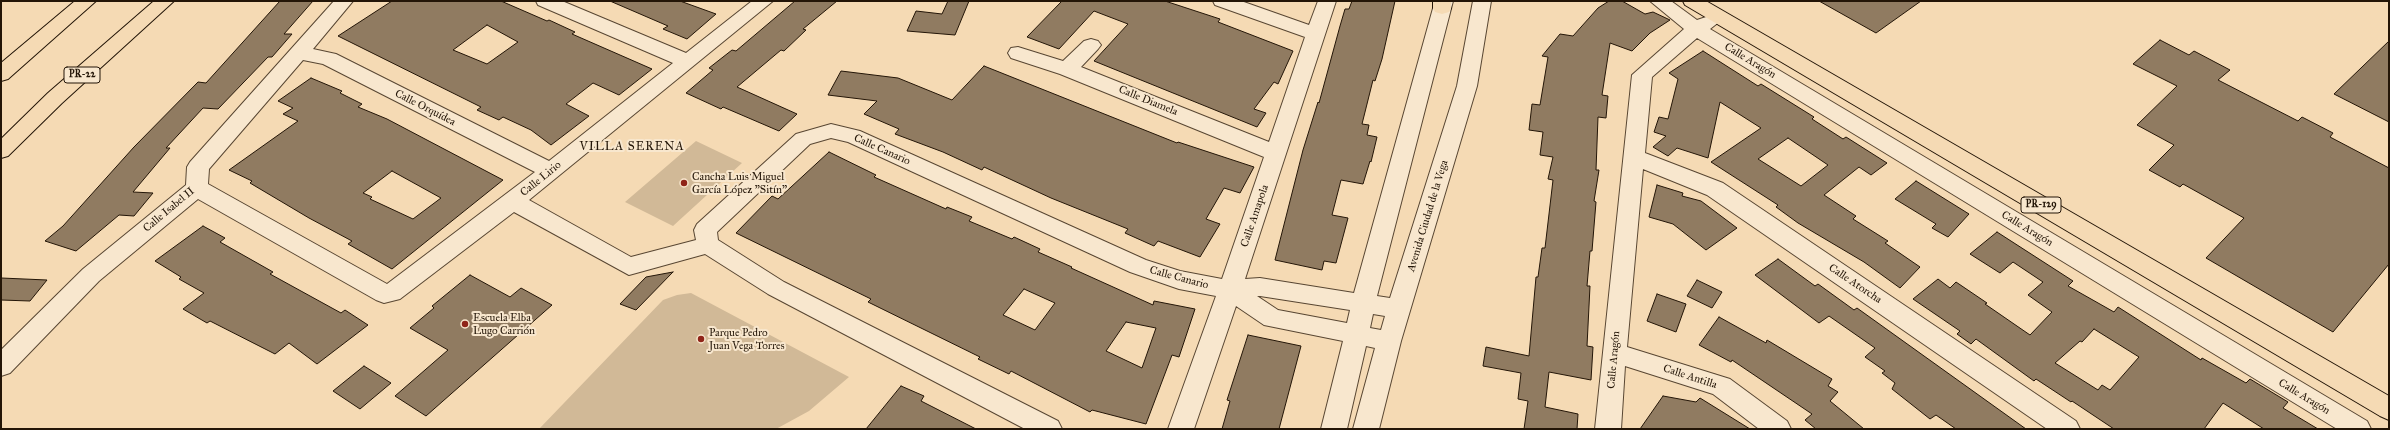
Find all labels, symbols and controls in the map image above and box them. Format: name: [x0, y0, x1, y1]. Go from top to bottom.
street label: Calle Aragón: [1722, 40, 1778, 82]
road number: PR-22: [64, 67, 100, 83]
street label: Calle Diamela: [1116, 83, 1180, 119]
street label: Calle Orquídea: [392, 87, 458, 129]
street label: Calle Canario: [852, 132, 912, 168]
district label: VILLA SERENA: [580, 140, 684, 154]
street label: Calle Lirio: [518, 158, 564, 200]
street label: Avenida Ciudad de la Vega: [1405, 158, 1451, 274]
place label: Cancha Luis Miguel García López "Sitín": [692, 170, 787, 196]
marker: Cancha Luis Miguel García López "Sitín": [679, 178, 689, 188]
street label: Calle Amapola: [1238, 183, 1272, 249]
street label: Calle Isabel II: [141, 185, 197, 235]
road number: PR-129: [2021, 197, 2061, 213]
street label: Calle Aragón: [1999, 208, 2055, 250]
street label: Calle Atorcha: [1826, 261, 1884, 307]
street label: Calle Canario: [1148, 264, 1210, 292]
place label: Escuela Elba Lugo Carrión: [473, 311, 535, 337]
marker: Escuela Elba Lugo Carrión: [460, 319, 470, 329]
place label: Parque Pedro Juan Vega Torres: [709, 326, 785, 352]
street label: Calle Aragón: [1605, 331, 1623, 389]
marker: Parque Pedro Juan Vega Torres: [696, 334, 706, 344]
street label: Calle Antilla: [1661, 362, 1719, 392]
street label: Calle Aragón: [2276, 376, 2332, 418]

